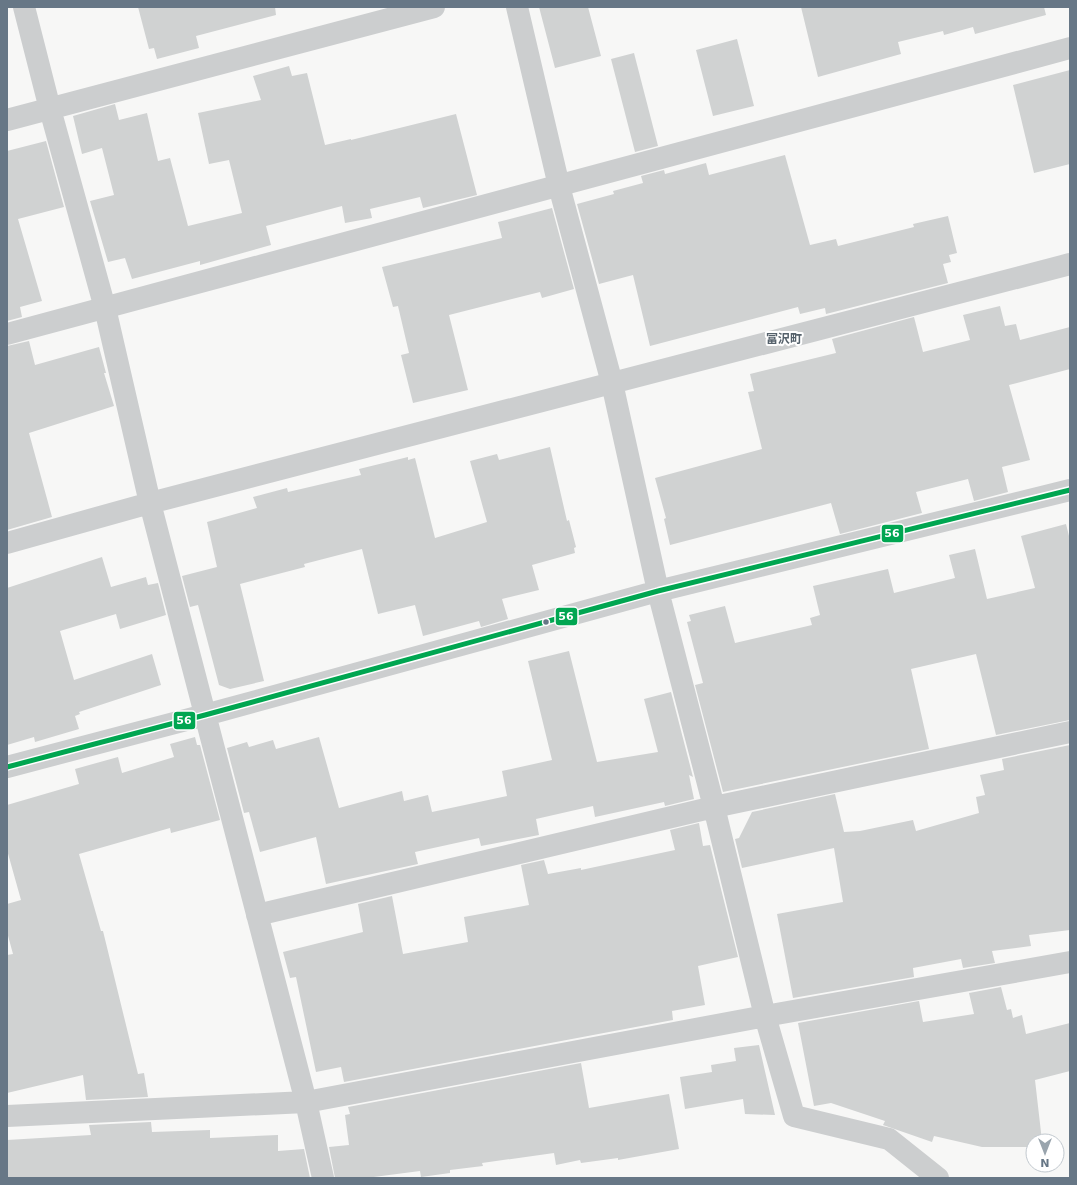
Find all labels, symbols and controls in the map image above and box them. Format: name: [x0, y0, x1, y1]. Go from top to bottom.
district label: 富沢町: [766, 332, 802, 346]
line badge: 56: [881, 524, 904, 543]
text: 56: [884, 527, 900, 540]
line badge: 56: [555, 607, 578, 626]
text: 56: [558, 610, 574, 623]
unlabelled marker: [541, 617, 551, 627]
line badge: 56: [173, 711, 196, 730]
text: 56: [176, 714, 192, 727]
north arrow: [1025, 1133, 1065, 1173]
text: N: [1040, 1156, 1050, 1169]

